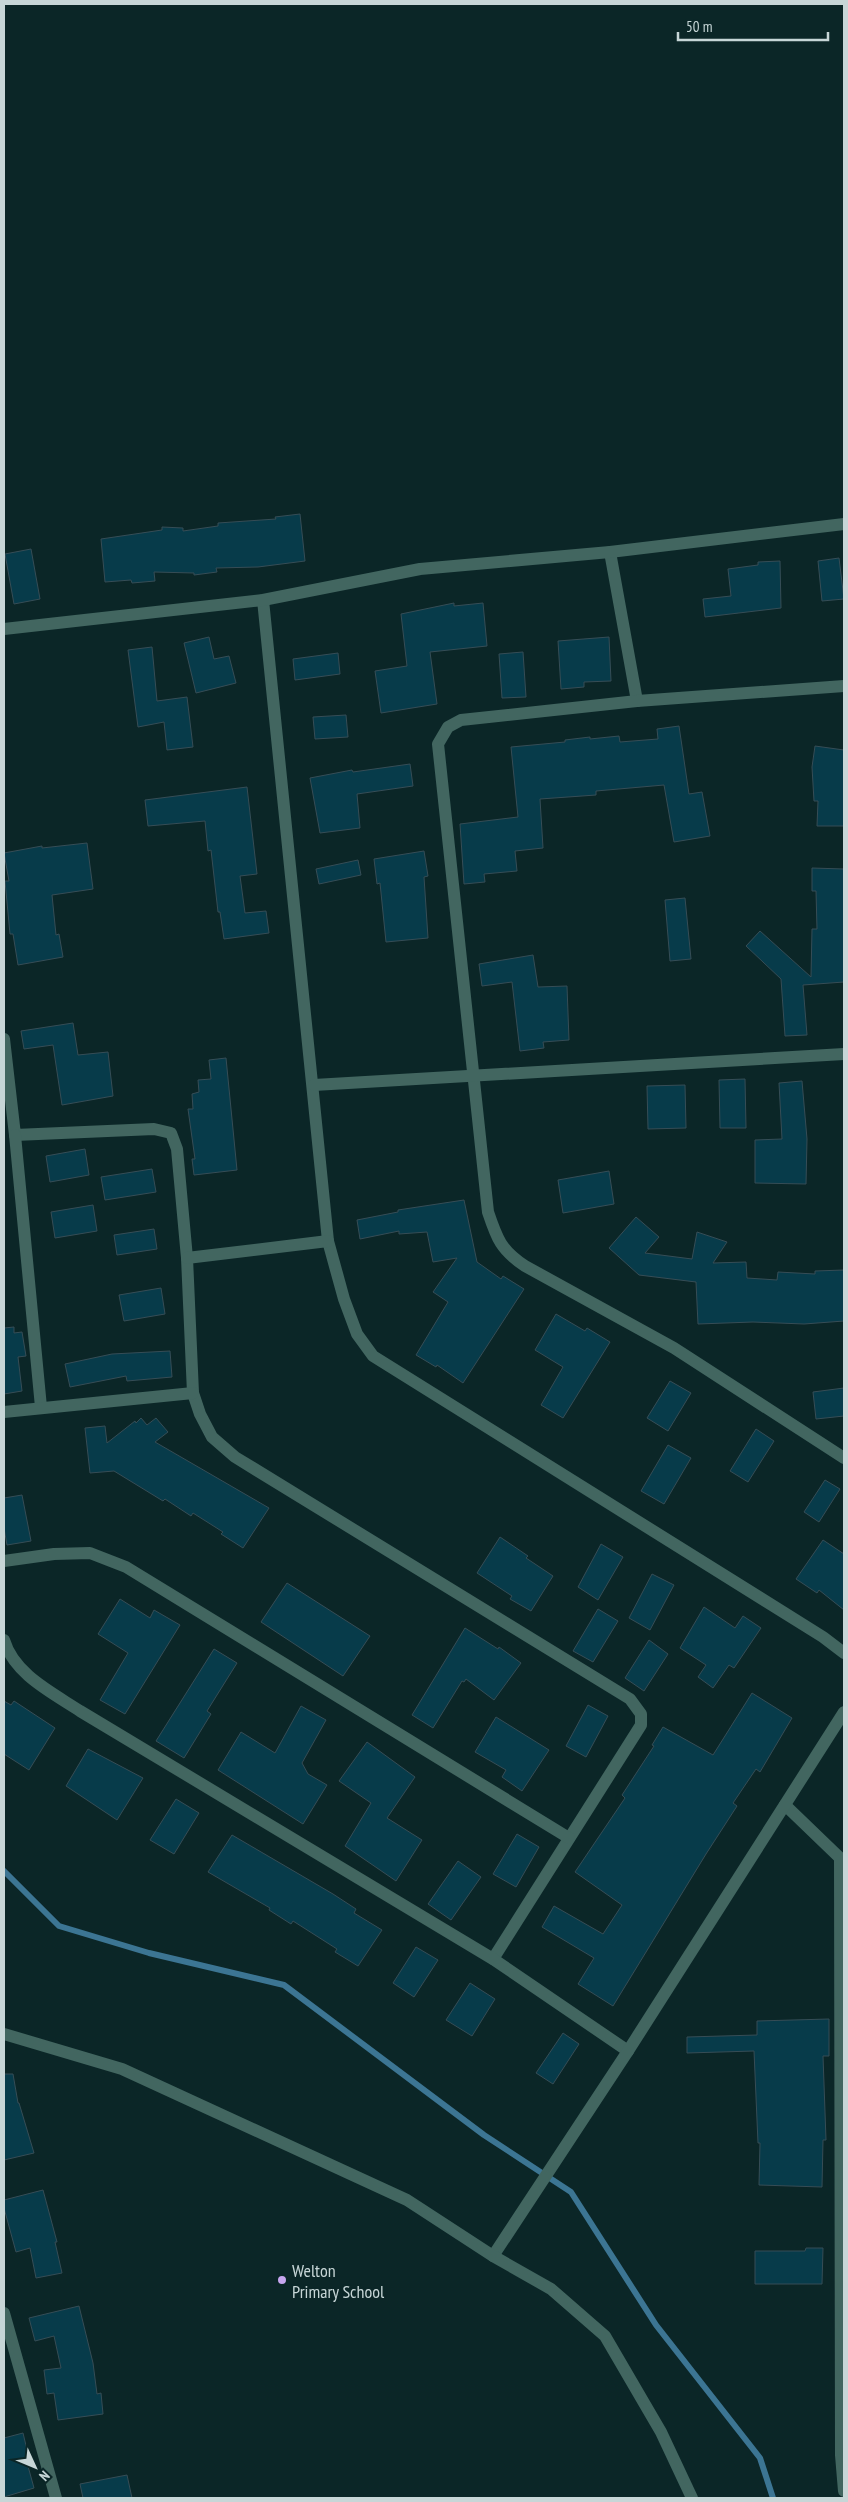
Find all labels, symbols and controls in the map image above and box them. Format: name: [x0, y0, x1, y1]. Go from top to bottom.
scale bar: [678, 10, 828, 42]
text: 50 m: [686, 17, 712, 36]
place label: Welton Primary School: [292, 2259, 385, 2303]
marker: Welton Primary School: [276, 2274, 288, 2286]
north arrow: [10, 2442, 60, 2492]
text: N: [35, 2467, 53, 2485]

